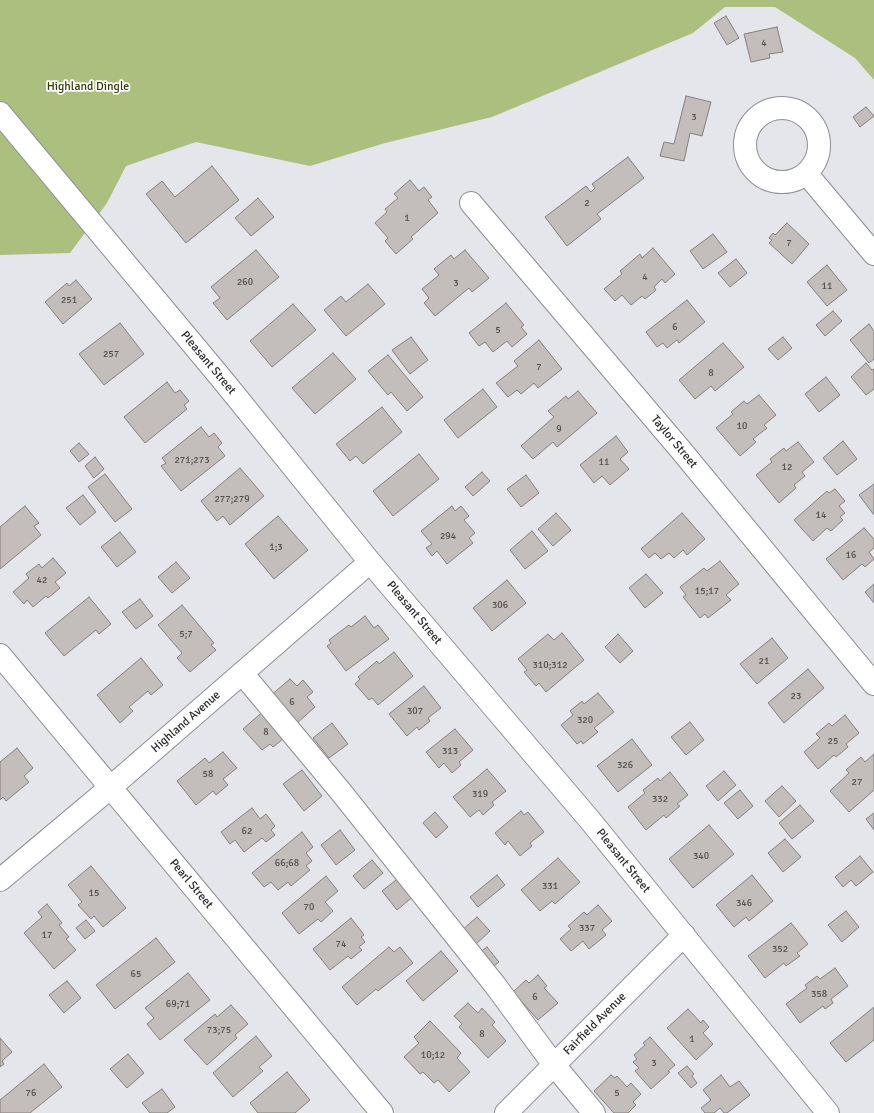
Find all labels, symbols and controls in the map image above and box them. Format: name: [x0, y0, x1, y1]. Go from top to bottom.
house number: 4: [761, 37, 767, 49]
park label: Highland Dingle: [47, 80, 129, 94]
house number: 3: [691, 111, 697, 123]
house number: 2: [584, 197, 590, 209]
house number: 1: [404, 212, 410, 224]
house number: 7: [786, 237, 792, 249]
house number: 4: [642, 271, 648, 283]
house number: 260: [237, 276, 253, 288]
house number: 3: [453, 277, 459, 289]
house number: 11: [822, 280, 832, 292]
house number: 251: [61, 294, 77, 306]
house number: 6: [672, 321, 678, 333]
house number: 5: [495, 324, 501, 336]
street label: Pleasant Street: [177, 328, 239, 398]
house number: 257: [103, 348, 119, 360]
house number: 7: [536, 361, 542, 373]
house number: 8: [708, 367, 714, 379]
street label: Taylor Street: [648, 413, 700, 471]
house number: 10: [737, 420, 747, 432]
house number: 9: [556, 423, 562, 435]
house number: 271;273: [174, 454, 210, 466]
house number: 11: [599, 456, 609, 468]
house number: 12: [782, 461, 792, 473]
house number: 277;279: [214, 493, 250, 505]
house number: 14: [816, 509, 826, 521]
house number: 294: [440, 530, 456, 542]
house number: 1;3: [269, 541, 283, 553]
house number: 16: [846, 549, 856, 561]
house number: 42: [37, 574, 47, 586]
street label: Pleasant Street: [383, 578, 445, 648]
house number: 15;17: [695, 585, 719, 597]
house number: 306: [492, 599, 508, 611]
house number: 5;7: [179, 628, 193, 640]
house number: 21: [759, 655, 769, 667]
house number: 310;312: [532, 659, 568, 671]
street label: Highland Avenue: [148, 688, 224, 756]
house number: 23: [791, 690, 801, 702]
house number: 6: [289, 696, 295, 708]
house number: 307: [407, 705, 423, 717]
house number: 320: [577, 714, 593, 726]
house number: 8: [263, 726, 269, 738]
house number: 25: [828, 735, 838, 747]
house number: 313: [442, 745, 458, 757]
house number: 326: [617, 759, 633, 771]
house number: 58: [203, 768, 213, 780]
house number: 27: [852, 776, 862, 788]
house number: 319: [472, 788, 488, 800]
house number: 332: [652, 793, 668, 805]
house number: 62: [242, 825, 252, 837]
street label: Pleasant Street: [593, 826, 653, 896]
house number: 340: [693, 850, 709, 862]
street label: Pearl Street: [166, 856, 216, 912]
house number: 66;68: [275, 857, 299, 869]
house number: 331: [542, 880, 558, 892]
house number: 15: [89, 887, 99, 899]
house number: 346: [736, 897, 752, 909]
house number: 70: [304, 901, 314, 913]
house number: 337: [579, 922, 595, 934]
house number: 17: [42, 929, 52, 941]
house number: 74: [336, 938, 346, 950]
house number: 352: [772, 943, 788, 955]
house number: 65: [131, 968, 141, 980]
house number: 358: [811, 988, 827, 1000]
street label: Fairfield Avenue: [561, 990, 629, 1058]
house number: 6: [532, 991, 538, 1003]
house number: 69;71: [166, 998, 190, 1010]
house number: 73;75: [207, 1024, 231, 1036]
house number: 8: [479, 1028, 485, 1040]
house number: 1: [689, 1033, 695, 1045]
house number: 10;12: [421, 1049, 445, 1061]
house number: 3: [651, 1057, 657, 1069]
house number: 76: [26, 1087, 36, 1099]
house number: 5: [614, 1087, 620, 1099]

